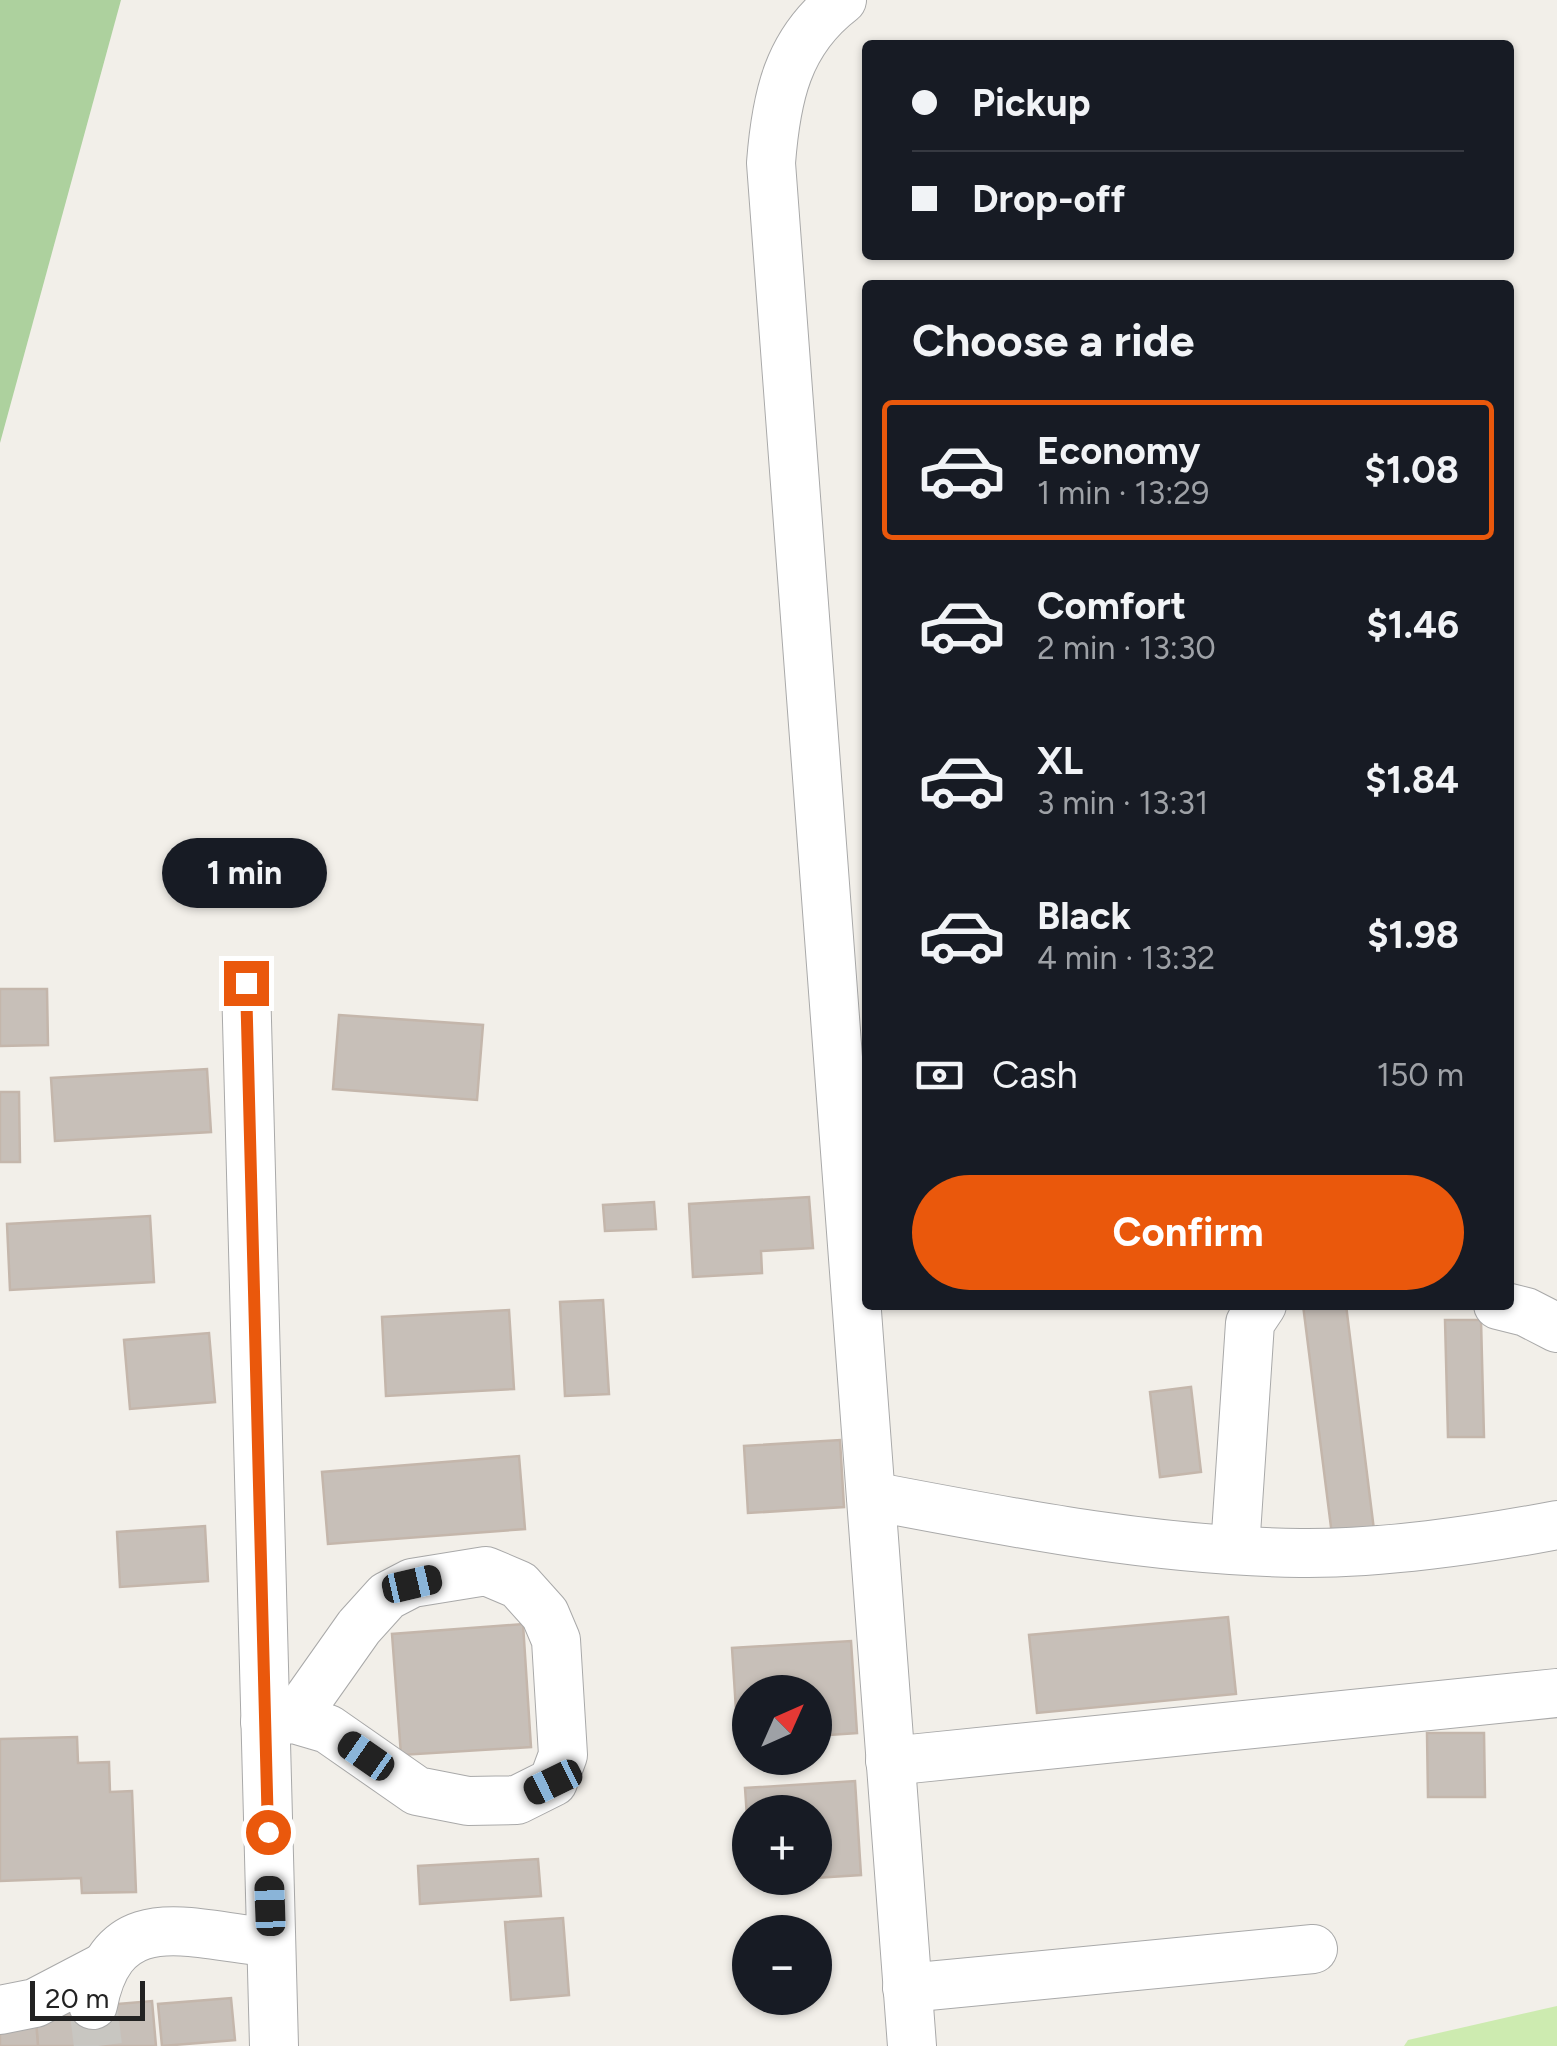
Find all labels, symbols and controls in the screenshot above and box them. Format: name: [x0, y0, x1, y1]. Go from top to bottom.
text: Pickup: [972, 80, 1090, 126]
text: Drop-off: [972, 176, 1125, 222]
text: Choose a ride: [912, 313, 1194, 367]
icon: car: [917, 425, 1007, 515]
text: Economy: [1037, 428, 1200, 474]
text: $1.08: [1365, 447, 1459, 493]
text: 1 min · 13:29: [1037, 474, 1209, 512]
icon: car: [917, 580, 1007, 670]
text: Comfort: [1037, 583, 1186, 629]
text: $1.46: [1366, 602, 1459, 648]
text: 2 min · 13:30: [1037, 629, 1216, 667]
icon: car: [917, 735, 1007, 825]
text: XL: [1037, 738, 1083, 784]
text: $1.84: [1365, 757, 1459, 803]
text: 3 min · 13:31: [1037, 784, 1208, 822]
callout: 1 min: [164, 838, 328, 908]
text: 1 min: [207, 854, 282, 892]
icon: car: [917, 890, 1007, 980]
text: Black: [1037, 893, 1131, 939]
text: $1.98: [1367, 912, 1459, 958]
text: 4 min · 13:32: [1037, 939, 1215, 977]
route end: [224, 961, 269, 1006]
icon: cash: [912, 1048, 967, 1103]
text: Cash: [992, 1052, 1078, 1098]
text: 150 m: [1377, 1056, 1464, 1094]
button: Confirm: [912, 1175, 1464, 1290]
car: [379, 1563, 445, 1605]
north arrow: [732, 1675, 832, 1775]
map controls: [732, 1675, 832, 2015]
car: [333, 1727, 399, 1785]
car: [519, 1755, 587, 1809]
button: +: [732, 1795, 832, 1895]
route start: [246, 1810, 291, 1855]
car: [254, 1875, 286, 1937]
button: −: [732, 1915, 832, 2015]
scale bar: [30, 1976, 145, 2020]
text: 20 m: [45, 1981, 109, 2015]

